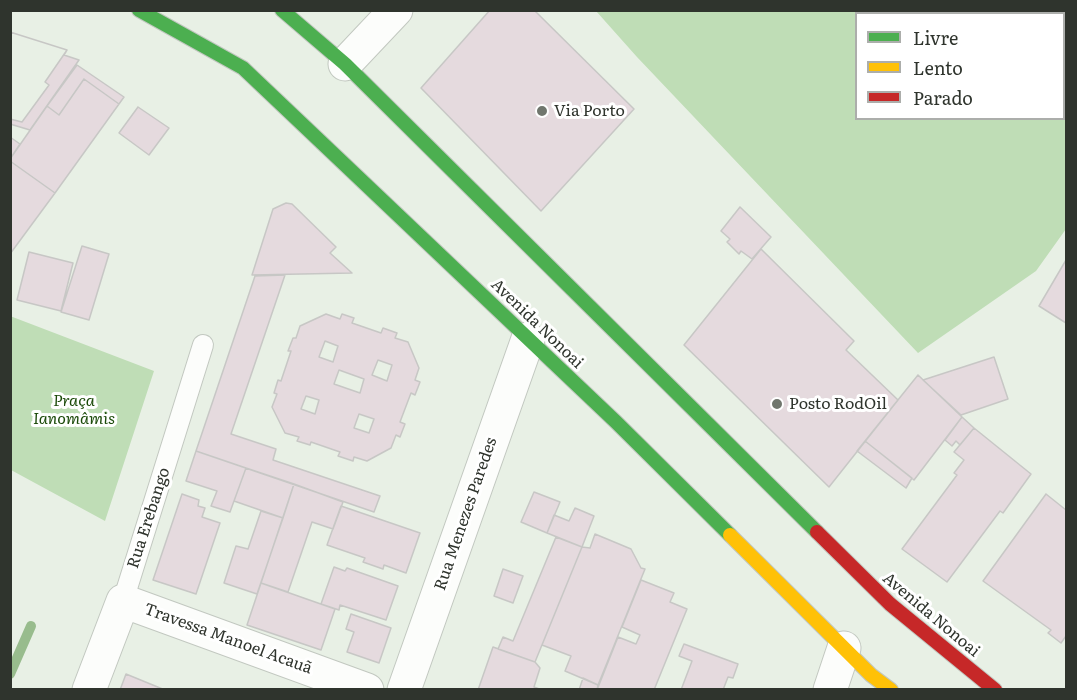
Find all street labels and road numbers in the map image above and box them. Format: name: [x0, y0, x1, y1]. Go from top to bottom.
street label: Avenida Nonoai: [487, 275, 587, 373]
street label: Rua Menezes Paredes: [431, 435, 501, 593]
street label: Rua Erebango: [124, 465, 174, 571]
street label: Avenida Nonoai: [879, 569, 983, 661]
street label: Travessa Manoel Acauã: [141, 600, 315, 678]

